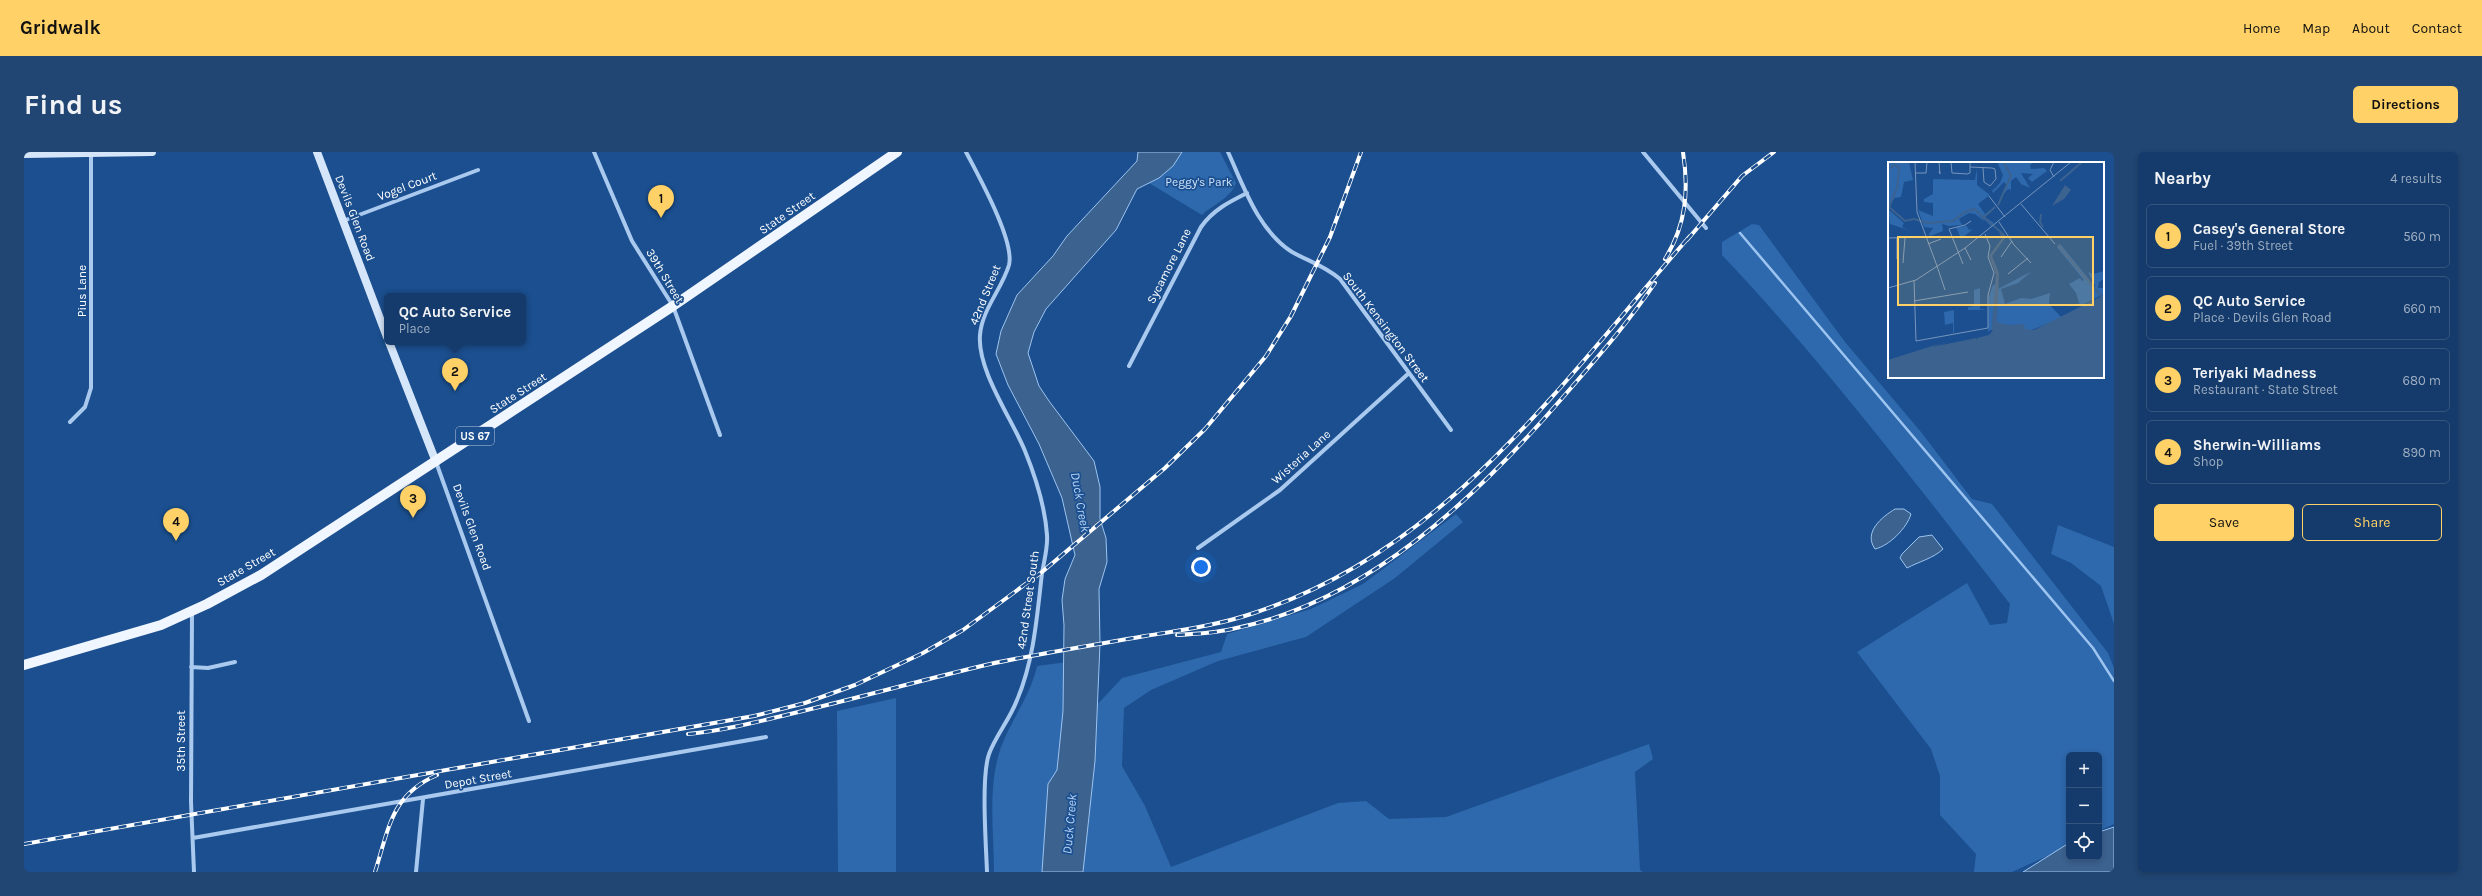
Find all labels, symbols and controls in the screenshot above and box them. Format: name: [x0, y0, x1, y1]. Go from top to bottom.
text: Gridwalk: [20, 17, 101, 39]
text: Home: [2243, 20, 2280, 37]
text: Map: [2302, 20, 2330, 37]
text: About: [2352, 20, 2390, 37]
text: Contact: [2412, 20, 2462, 37]
button: Directions: [2353, 86, 2458, 123]
text: Find us: [24, 88, 123, 121]
inset map: [1888, 162, 2104, 378]
street label: Vogel Court: [375, 168, 439, 204]
text: Nearby: [2154, 168, 2211, 188]
text: 4 results: [2390, 171, 2442, 186]
street label: Devils Glen Road: [332, 173, 378, 263]
park label: Peggy's Park: [1165, 175, 1233, 189]
pin: 1: [648, 185, 674, 218]
street label: State Street: [756, 188, 818, 237]
text: Casey's General Store: [2193, 220, 2345, 238]
street label: Sycamore Lane: [1144, 226, 1194, 306]
text: 1: [2166, 229, 2170, 244]
text: 560 m: [2403, 229, 2441, 244]
text: Fuel · 39th Street: [2193, 238, 2293, 253]
street label: 39th Street: [643, 246, 687, 306]
street label: 42nd Street: [967, 262, 1004, 327]
street label: Pius Lane: [75, 265, 89, 317]
street label: South Kensington Street: [1340, 269, 1432, 385]
text: QC Auto Service: [2193, 292, 2306, 310]
popup: [384, 293, 526, 345]
text: 2: [2164, 301, 2172, 316]
text: 660 m: [2403, 301, 2441, 316]
text: QC Auto Service: [399, 303, 511, 321]
text: Place · Devils Glen Road: [2193, 310, 2332, 325]
text: Place: [399, 321, 430, 336]
pin: 2: [442, 358, 468, 391]
text: Teriyaki Madness: [2193, 364, 2317, 382]
street label: State Street: [487, 369, 549, 417]
text: 3: [2164, 373, 2172, 388]
text: 680 m: [2403, 373, 2441, 388]
text: Restaurant · State Street: [2193, 382, 2338, 397]
road number: US 67: [456, 427, 494, 445]
street label: Wisteria Lane: [1269, 427, 1333, 487]
text: Sherwin-Williams: [2193, 436, 2321, 454]
text: 4: [2164, 445, 2172, 460]
text: 890 m: [2403, 445, 2441, 460]
text: Shop: [2193, 454, 2223, 469]
water label: Duck Creek: [1068, 471, 1093, 534]
street label: Devils Glen Road: [450, 482, 494, 572]
pin: 3: [400, 485, 426, 518]
button: Save: [2154, 504, 2294, 541]
button: Share: [2302, 504, 2442, 541]
pin: 4: [163, 508, 189, 541]
street label: State Street: [214, 544, 278, 589]
street label: 42nd Street South: [1014, 550, 1042, 650]
your location: [1191, 557, 1211, 577]
street label: 35th Street: [174, 710, 188, 772]
map controls: [2066, 752, 2102, 860]
button: +: [2066, 752, 2102, 788]
street label: Depot Street: [443, 766, 513, 792]
button: −: [2066, 788, 2102, 824]
water label: Duck Creek: [1059, 793, 1080, 855]
button: locate: [2066, 824, 2102, 860]

